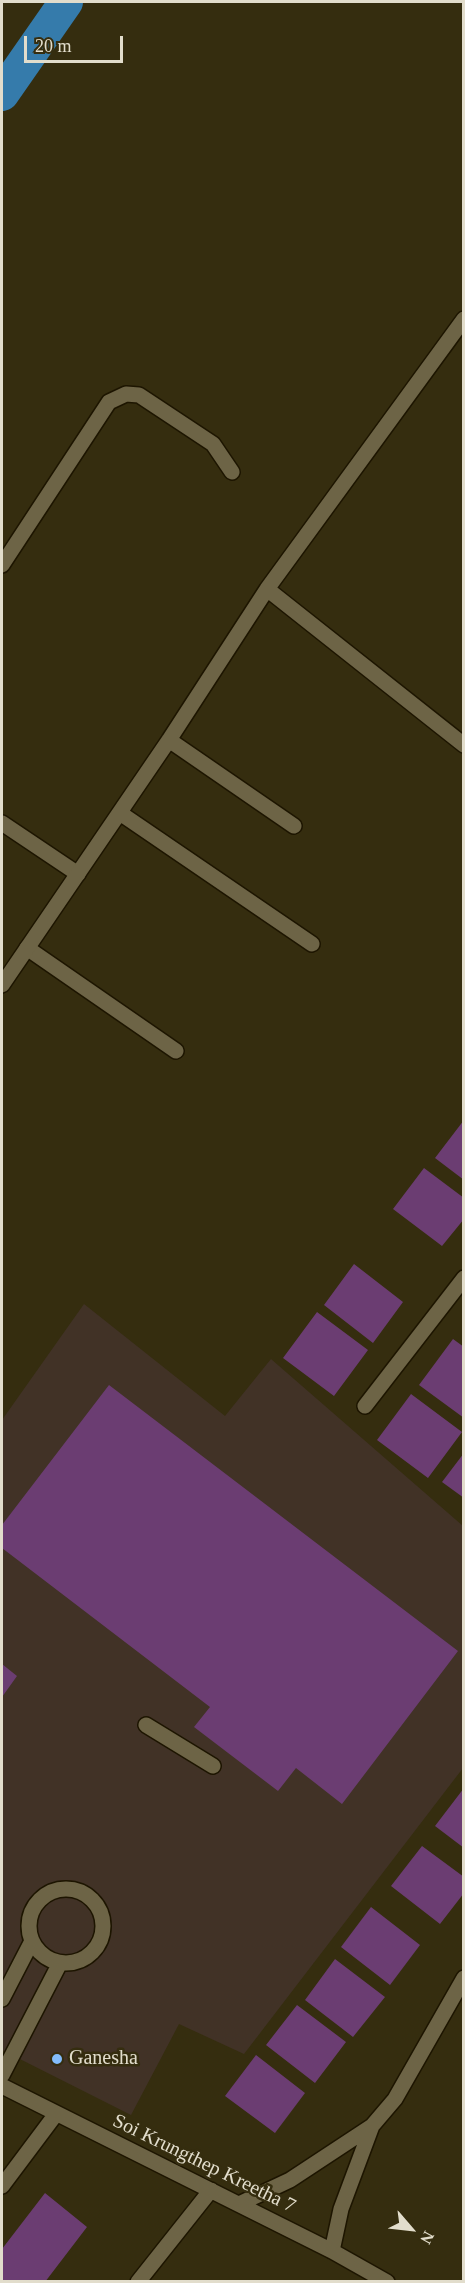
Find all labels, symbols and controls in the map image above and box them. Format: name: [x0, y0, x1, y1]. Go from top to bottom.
scale bar: [27, 24, 126, 62]
text: 20 m: [35, 36, 72, 56]
place label: Ganesha: [69, 2047, 138, 2071]
marker: Ganesha: [50, 2052, 64, 2066]
street label: Soi Krungthep Kreetha 7: [109, 2109, 299, 2219]
north arrow: [381, 2199, 441, 2259]
text: N: [417, 2229, 438, 2247]

